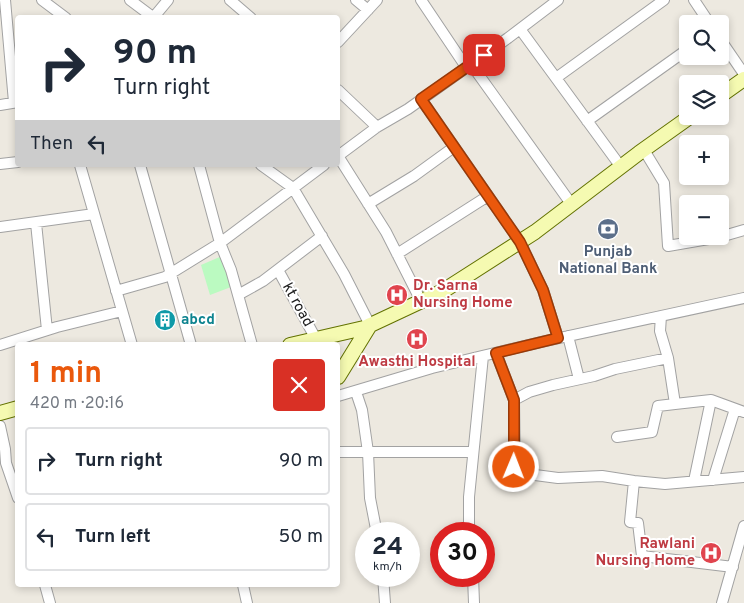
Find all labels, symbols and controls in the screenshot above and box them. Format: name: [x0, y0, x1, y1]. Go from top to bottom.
map controls: [679, 15, 729, 245]
button: search: [679, 15, 729, 65]
text: 90 m: [113, 32, 197, 76]
pin: [463, 34, 505, 76]
icon: right: [30, 35, 95, 100]
icon: arrive: [470, 41, 498, 69]
text: Turn right: [113, 75, 210, 102]
button: layers: [679, 75, 729, 125]
icon: left: [83, 130, 111, 158]
text: Then: [30, 132, 73, 156]
button: +: [679, 135, 729, 185]
button: −: [679, 195, 729, 245]
bank icon: Punjab National Bank: [596, 217, 620, 241]
place label: Punjab National Bank: [559, 243, 657, 279]
place label: Dr. Sarna Nursing Home: [413, 277, 513, 313]
street label: kt road: [277, 280, 317, 330]
hospital icon: Dr. Sarna Nursing Home: [385, 283, 409, 307]
building icon: abcd: [153, 308, 177, 332]
place label: abcd: [181, 311, 215, 330]
hospital icon: Awasthi Hospital: [405, 327, 429, 351]
place label: Awasthi Hospital: [358, 353, 476, 372]
text: 1 min: [30, 356, 102, 393]
button: close: [273, 359, 325, 411]
text: 420 m · 20:16: [30, 394, 124, 414]
position arrow: [487, 440, 539, 492]
icon: right: [32, 447, 60, 475]
text: Turn right: [75, 449, 163, 473]
text: 90 m: [279, 449, 323, 473]
speed limit sign: 30: [430, 522, 495, 587]
icon: left: [32, 523, 60, 551]
text: Turn left: [75, 525, 151, 549]
text: 50 m: [278, 525, 323, 549]
text: 24: [372, 532, 403, 564]
place label: Rawlani Nursing Home: [595, 535, 695, 571]
hospital icon: Rawlani Nursing Home: [699, 541, 723, 565]
text: km/h: [373, 559, 402, 575]

